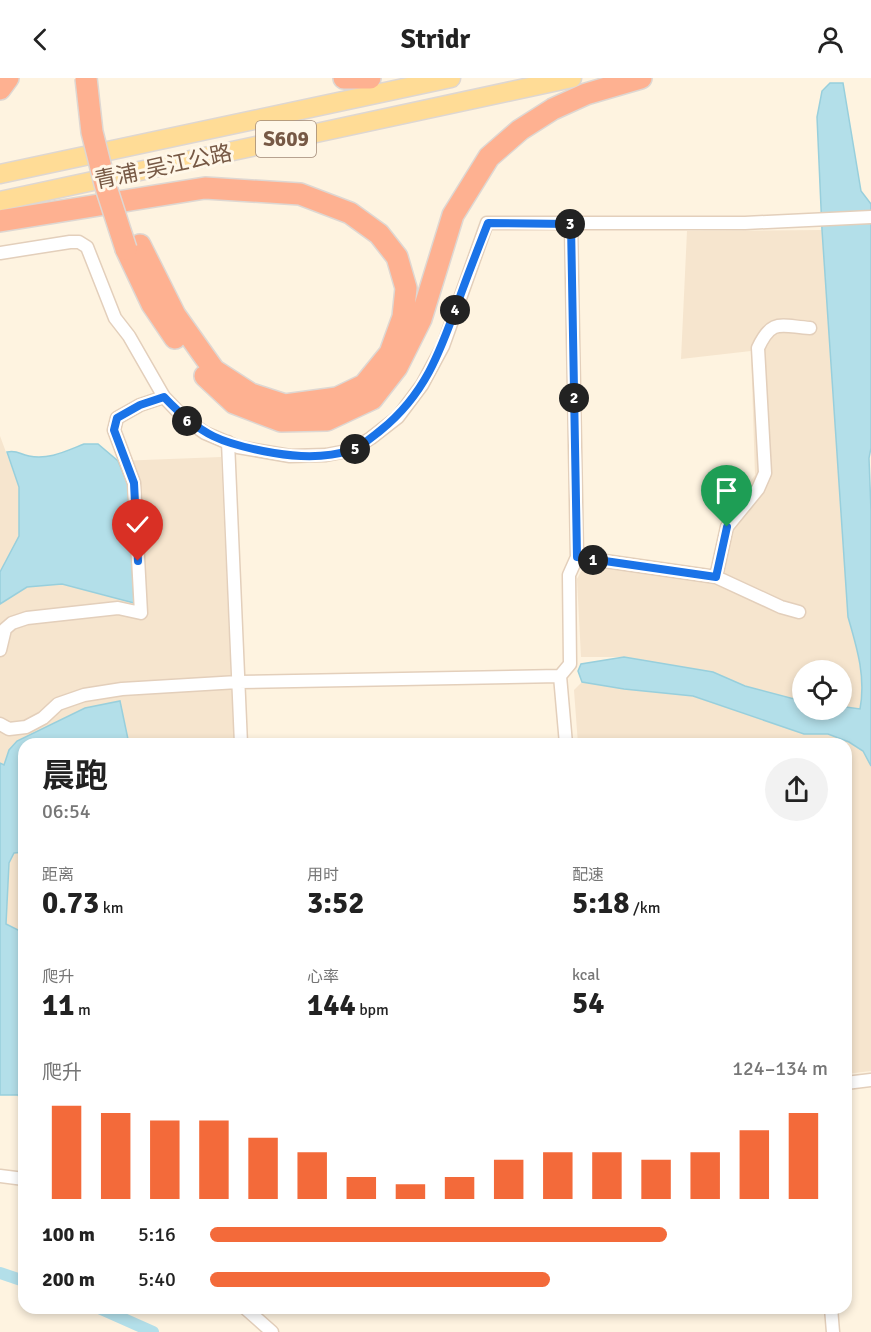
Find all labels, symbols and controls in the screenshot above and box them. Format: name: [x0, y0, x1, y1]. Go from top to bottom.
icon: back: [24, 23, 57, 56]
text: Stridr: [401, 23, 470, 56]
icon: person: [814, 23, 847, 56]
road number: S609: [256, 121, 316, 157]
street label: 青浦-吴江公路: [92, 139, 234, 194]
pin: 3: [555, 209, 585, 239]
text: 3: [566, 214, 574, 234]
pin: 4: [440, 295, 470, 325]
text: 4: [451, 300, 459, 320]
pin: 2: [559, 383, 589, 413]
text: 2: [570, 388, 578, 408]
pin: 6: [172, 406, 202, 436]
text: 6: [183, 411, 191, 431]
pin: 5: [340, 434, 370, 464]
text: 5: [351, 439, 359, 459]
pin: [701, 465, 752, 527]
icon: arrive: [710, 474, 743, 507]
pin: [112, 499, 163, 561]
icon: check: [121, 508, 154, 541]
pin: 1: [578, 545, 608, 575]
text: 1: [589, 550, 597, 570]
map controls: [792, 660, 852, 720]
button: locate: [792, 660, 852, 720]
text: 晨跑: [42, 756, 108, 797]
button: share: [765, 758, 828, 821]
text: 06:54: [42, 799, 91, 824]
text: 距离: [42, 865, 74, 885]
text: 用时: [307, 865, 339, 885]
text: 配速: [572, 865, 604, 885]
text: 0.73: [42, 885, 99, 922]
text: 3:52: [307, 885, 364, 922]
text: 5:18: [572, 885, 629, 922]
text: km: [99, 898, 124, 918]
text: /km: [629, 898, 661, 918]
text: kcal: [572, 965, 600, 985]
text: 爬升: [42, 967, 74, 987]
text: 心率: [307, 967, 339, 987]
text: 54: [572, 985, 604, 1022]
text: 11: [42, 987, 74, 1024]
text: 144: [307, 987, 356, 1024]
text: m: [74, 1000, 91, 1020]
text: bpm: [356, 1000, 389, 1020]
text: 124–134 m: [732, 1056, 828, 1081]
text: 爬升: [42, 1060, 82, 1085]
text: 100 m: [42, 1222, 95, 1247]
text: 5:16: [138, 1222, 176, 1247]
text: 200 m: [42, 1267, 95, 1292]
text: 5:40: [138, 1267, 176, 1292]

